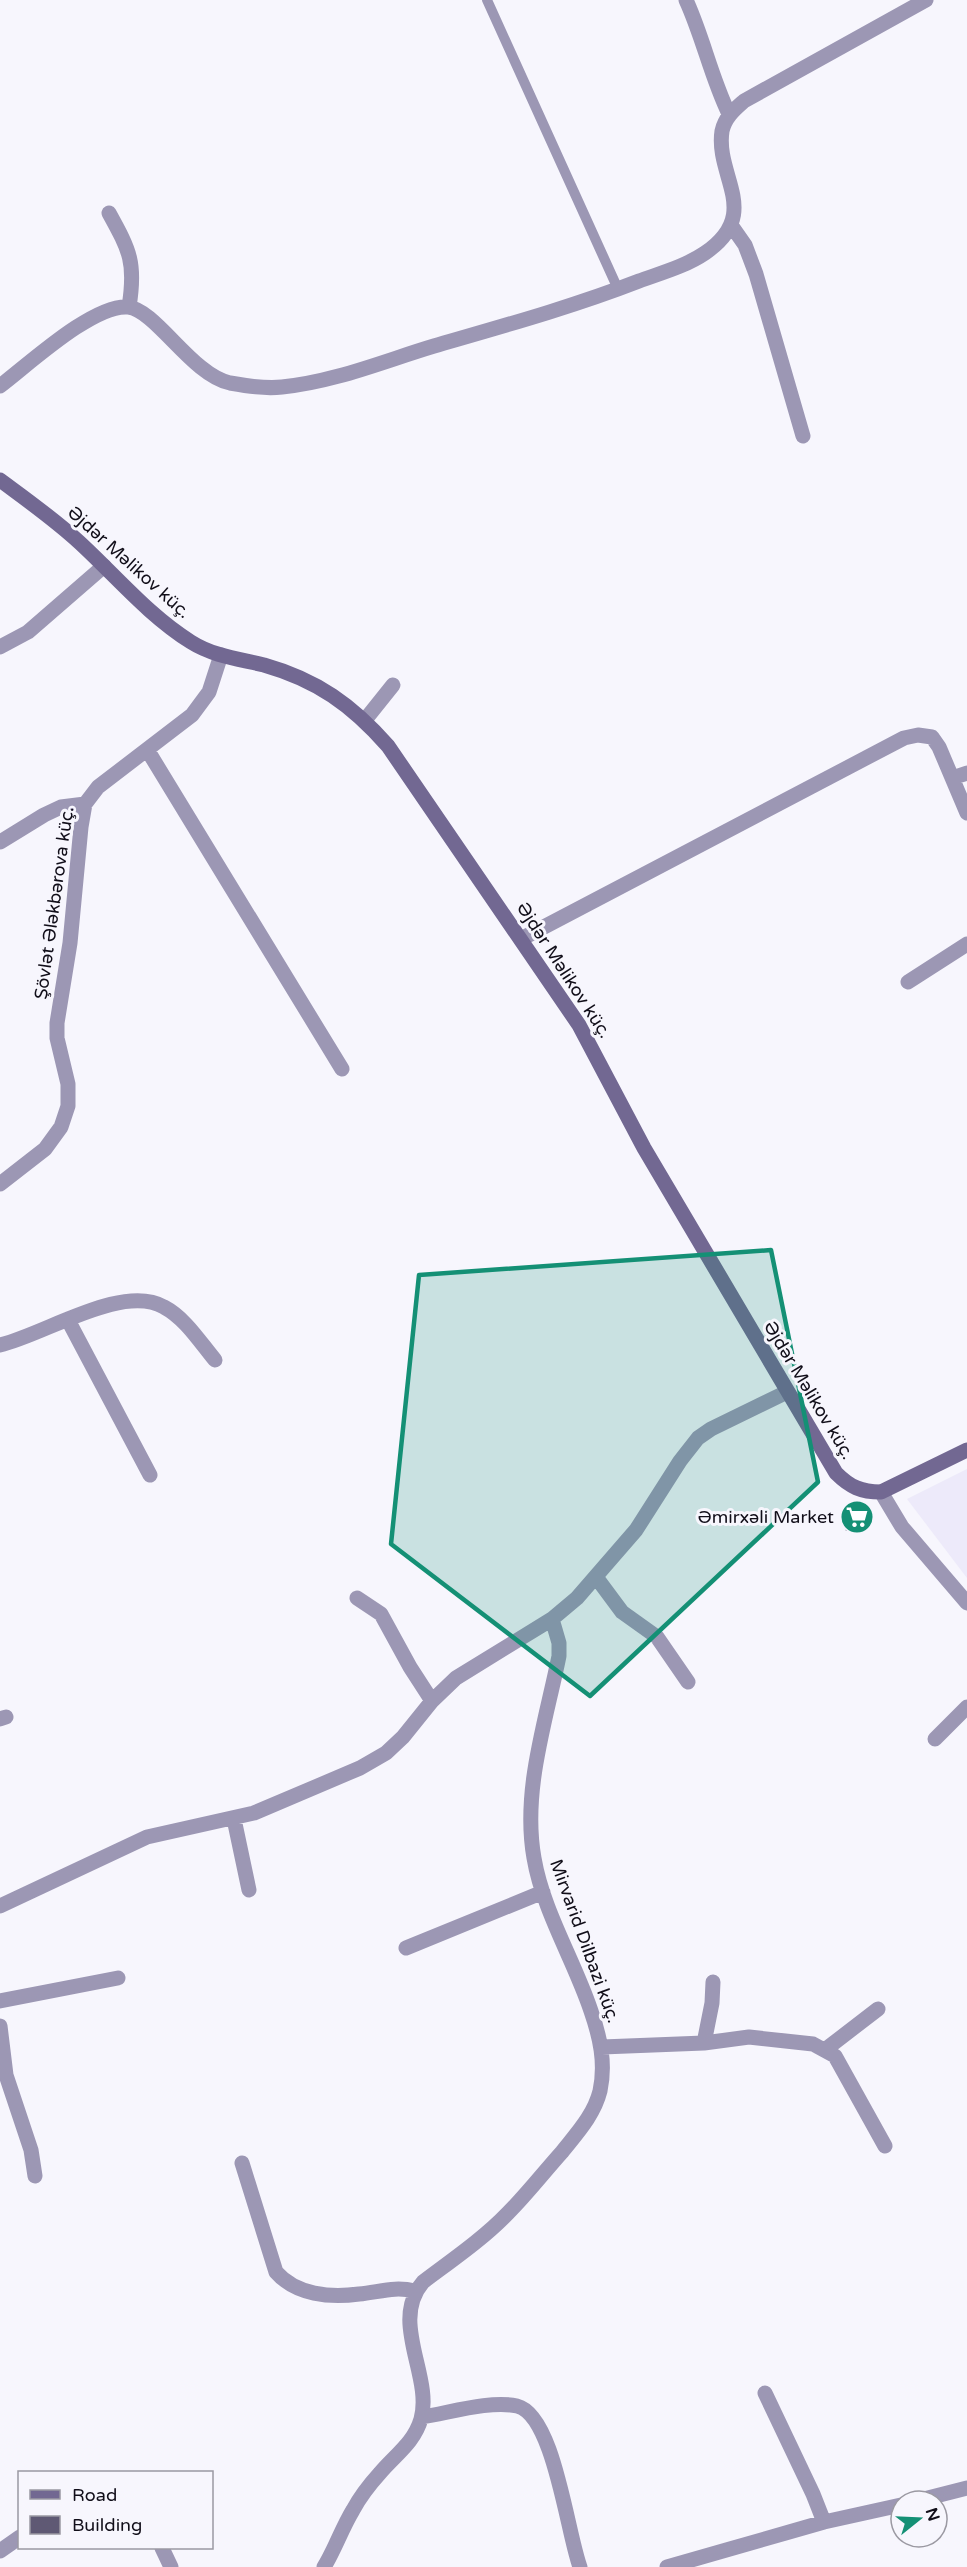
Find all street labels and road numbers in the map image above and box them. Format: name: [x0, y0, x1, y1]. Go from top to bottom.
street label: Əjdər Məlikov küç.: [63, 501, 195, 623]
street label: Şövlət Ələkbərova küç.: [30, 805, 78, 1001]
street label: Əjdər Məlikov küç.: [512, 898, 616, 1042]
street label: Əjdər Məlikov küç.: [759, 1317, 859, 1463]
street label: Mirvarid Dilbazi küç.: [545, 1856, 625, 2026]

